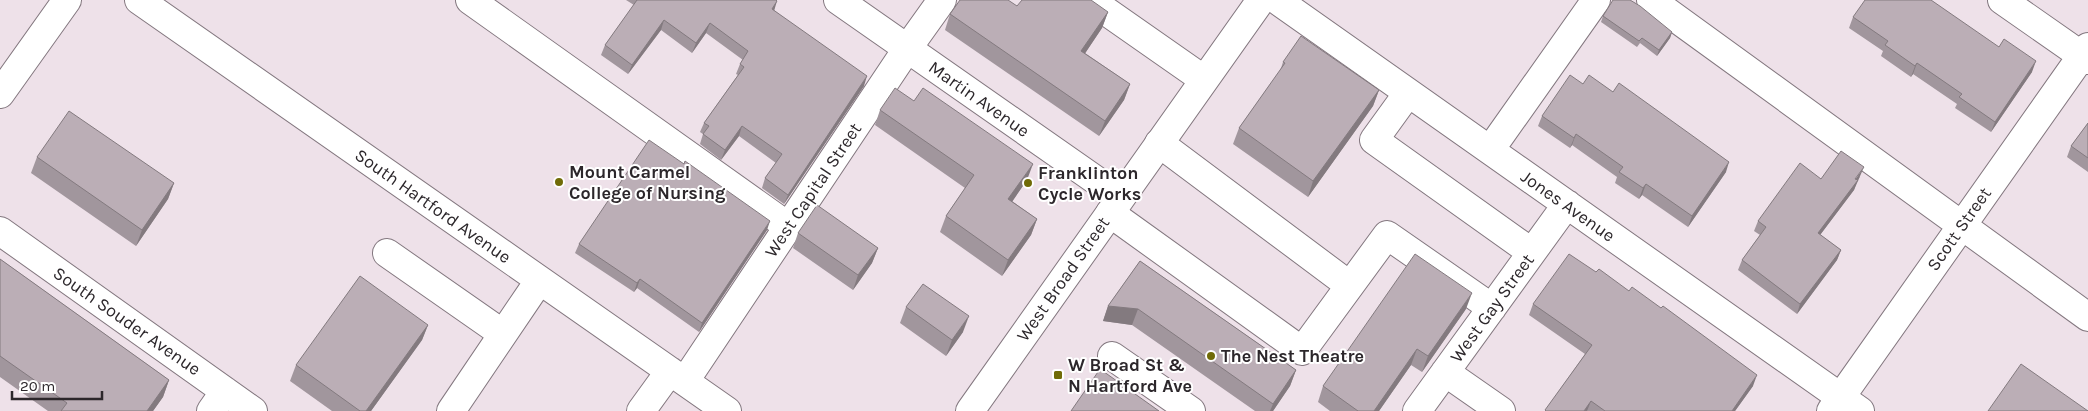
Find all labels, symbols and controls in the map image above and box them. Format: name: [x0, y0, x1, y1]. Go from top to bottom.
street label: Martin Avenue: [924, 56, 1034, 142]
street label: West Capital Street: [760, 118, 866, 261]
street label: South Hartford Avenue: [351, 144, 515, 268]
place label: Mount Carmel College of Nursing: [569, 161, 726, 204]
place label: Franklinton Cycle Works: [1038, 162, 1141, 205]
street label: Jones Avenue: [1517, 165, 1619, 247]
marker: Mount Carmel College of Nursing: [553, 176, 565, 188]
marker: Franklinton Cycle Works: [1022, 177, 1034, 189]
street label: Scott Street: [1922, 183, 1996, 275]
street label: West Broad Street: [1012, 212, 1114, 346]
street label: West Gay Street: [1445, 249, 1539, 367]
street label: South Souder Avenue: [49, 262, 205, 380]
place label: The Nest Theatre: [1221, 345, 1364, 367]
marker: The Nest Theatre: [1205, 350, 1217, 362]
place label: W Broad St & N Hartford Ave: [1068, 354, 1192, 397]
scale bar: [12, 368, 102, 400]
marker: W Broad St & N Hartford Ave: [1052, 369, 1064, 381]
text: 20 m: [20, 377, 55, 395]

